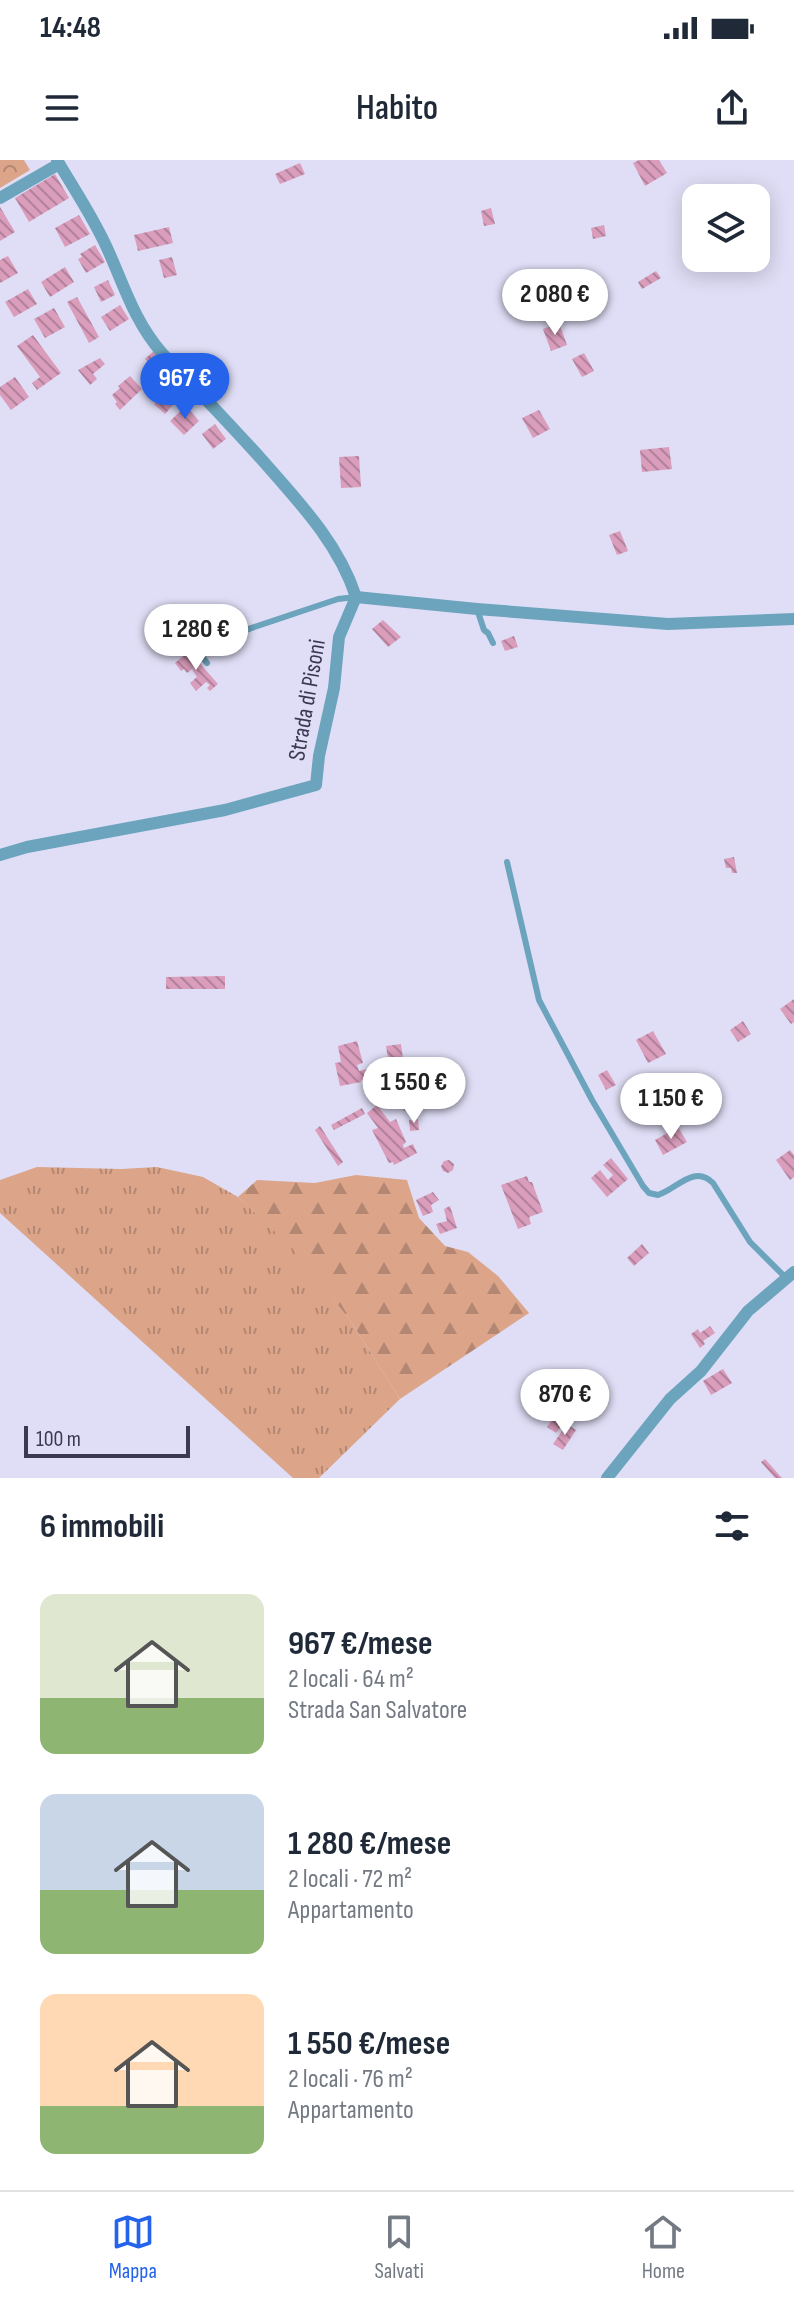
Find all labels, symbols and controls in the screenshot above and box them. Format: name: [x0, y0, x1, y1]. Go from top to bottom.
text: 14:48: [40, 10, 101, 46]
icon: menu: [40, 86, 84, 130]
icon: share: [710, 86, 754, 130]
text: Habito: [356, 87, 438, 130]
map controls: [682, 184, 770, 272]
button: layers: [682, 184, 770, 272]
pin: 2 080 €: [481, 269, 629, 337]
text: 2 080 €: [520, 279, 590, 310]
pin: 967 €: [129, 353, 241, 421]
text: 967 €: [158, 363, 212, 394]
pin: 1 280 €: [122, 604, 270, 672]
text: 1 280 €: [162, 614, 230, 645]
street label: Strada di Pisoni: [282, 637, 332, 763]
pin: 1 550 €: [340, 1057, 488, 1125]
text: 1 550 €: [381, 1067, 447, 1098]
pin: 1 150 €: [597, 1073, 745, 1141]
text: 1 150 €: [638, 1083, 704, 1114]
pin: 870 €: [509, 1369, 621, 1437]
text: 870 €: [538, 1379, 592, 1410]
scale bar: [24, 1422, 190, 1458]
text: 100 m: [36, 1426, 81, 1453]
icon: filters: [710, 1504, 754, 1548]
text: 6 immobili: [40, 1506, 164, 1547]
text: 967 €/mese: [288, 1623, 432, 1664]
icon: home: [104, 1626, 200, 1722]
text: 2 locali · 64 m²: [288, 1664, 414, 1695]
text: Strada San Salvatore: [288, 1695, 467, 1726]
text: 1 280 €/mese: [288, 1823, 451, 1864]
icon: home: [104, 1826, 200, 1922]
text: 2 locali · 72 m²: [288, 1864, 412, 1895]
text: Appartamento: [288, 1895, 414, 1926]
text: 1 550 €/mese: [288, 2023, 450, 2064]
icon: home: [104, 2026, 200, 2122]
text: 2 locali · 76 m²: [288, 2064, 413, 2095]
text: Appartamento: [288, 2095, 414, 2126]
tab: Mappa: [109, 2210, 157, 2285]
tab: Salvati: [374, 2210, 424, 2285]
tab: Home: [641, 2210, 685, 2285]

